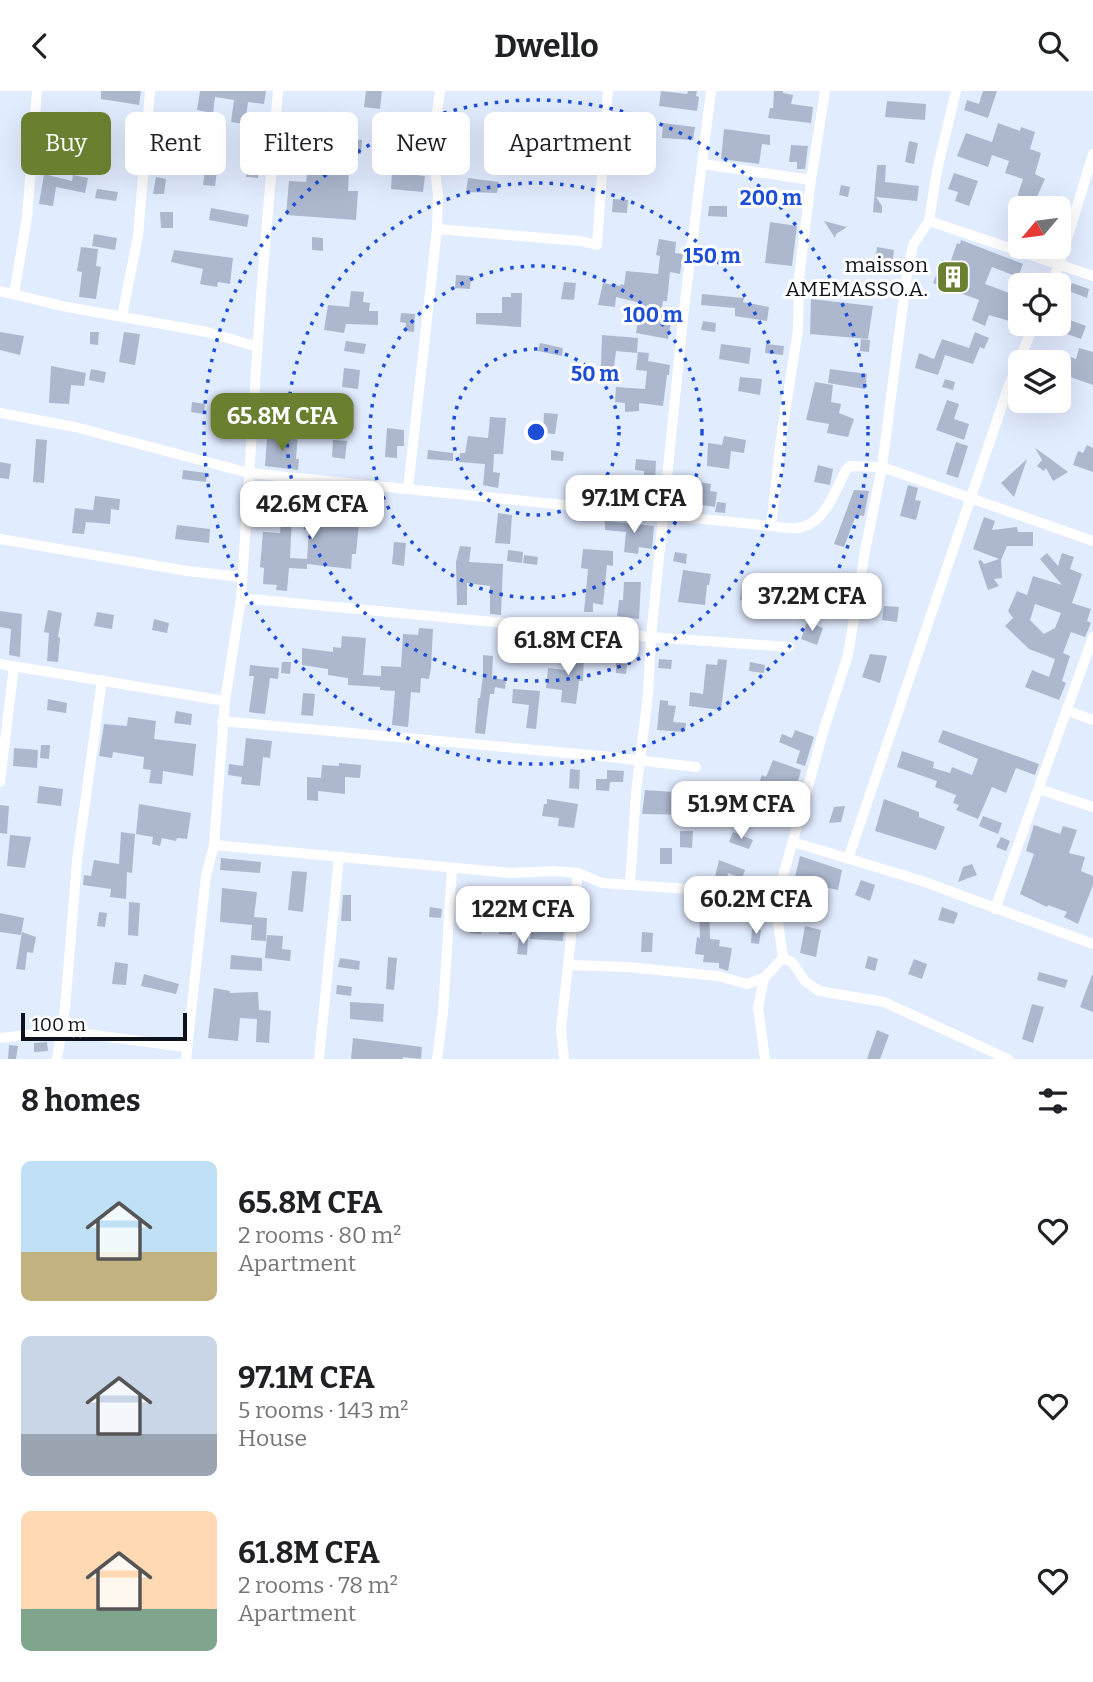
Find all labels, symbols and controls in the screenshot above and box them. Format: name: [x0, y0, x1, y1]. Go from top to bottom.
icon: back: [21, 27, 59, 65]
text: Dwello: [494, 27, 599, 65]
icon: search: [1034, 27, 1072, 65]
chip: Buy: [21, 112, 111, 175]
chip: Rent: [125, 112, 226, 175]
chip: Filters: [240, 112, 358, 175]
chip: New: [372, 112, 470, 175]
chip: Apartment: [484, 112, 656, 175]
text: 200 m: [740, 185, 802, 211]
north arrow: [1008, 196, 1071, 259]
map controls: [1008, 196, 1071, 413]
text: 150 m: [683, 243, 741, 269]
place label: maisson AMEMASSO.A.: [785, 252, 928, 302]
building icon: maisson AMEMASSO.A.: [934, 258, 972, 296]
button: locate: [1008, 273, 1071, 336]
text: 100 m: [623, 302, 683, 328]
button: layers: [1008, 350, 1071, 413]
text: 50 m: [571, 361, 619, 387]
pin: 65.8M CFA: [202, 393, 362, 453]
text: 65.8M CFA: [227, 402, 337, 430]
centre of rings: [524, 420, 548, 444]
pin: 97.1M CFA: [554, 475, 714, 535]
pin: 42.6M CFA: [232, 482, 392, 541]
text: 97.1M CFA: [582, 484, 686, 512]
text: 42.6M CFA: [256, 490, 368, 518]
pin: 37.2M CFA: [732, 573, 892, 633]
text: 37.2M CFA: [758, 582, 866, 610]
pin: 61.8M CFA: [488, 617, 648, 677]
text: 61.8M CFA: [514, 626, 622, 654]
pin: 51.9M CFA: [661, 781, 821, 841]
text: 51.9M CFA: [687, 790, 795, 818]
pin: 60.2M CFA: [676, 877, 836, 936]
text: 60.2M CFA: [700, 885, 812, 913]
pin: 122M CFA: [451, 887, 595, 946]
text: 122M CFA: [472, 895, 574, 923]
scale bar: [21, 1010, 187, 1042]
text: 100 m: [32, 1013, 86, 1036]
icon: filters: [1034, 1082, 1072, 1120]
text: 8 homes: [21, 1083, 141, 1119]
text: 65.8M CFA: [238, 1185, 382, 1221]
icon: home: [77, 1189, 161, 1273]
icon: heart: [1034, 1212, 1072, 1250]
text: 2 rooms · 80 m²: [238, 1221, 401, 1249]
text: Apartment: [238, 1249, 356, 1277]
text: 97.1M CFA: [238, 1360, 375, 1396]
icon: home: [77, 1364, 161, 1448]
icon: heart: [1034, 1387, 1072, 1425]
text: 5 rooms · 143 m²: [238, 1396, 409, 1424]
text: House: [238, 1424, 307, 1452]
text: 61.8M CFA: [238, 1535, 380, 1571]
icon: home: [77, 1539, 161, 1623]
icon: heart: [1034, 1562, 1072, 1600]
text: 2 rooms · 78 m²: [238, 1571, 398, 1599]
text: Apartment: [238, 1599, 356, 1627]

